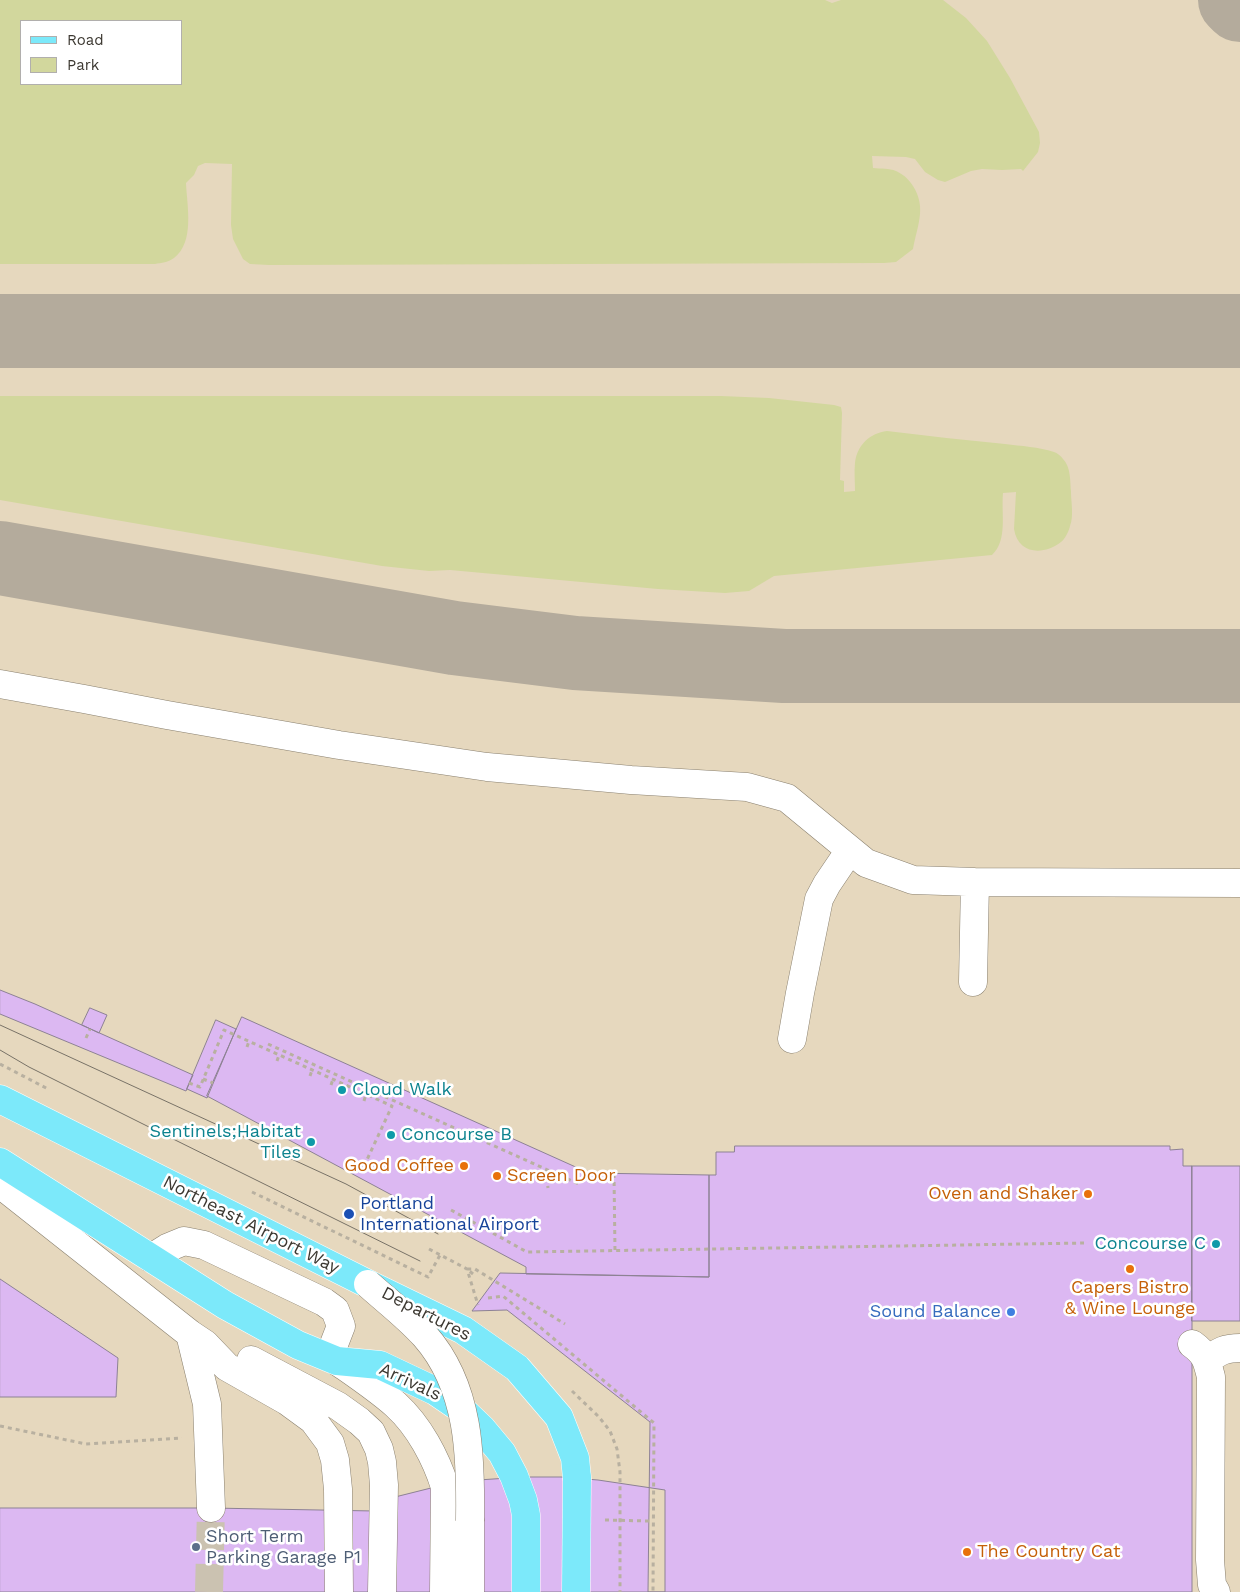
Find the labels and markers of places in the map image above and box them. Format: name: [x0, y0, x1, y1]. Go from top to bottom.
place label: Cloud Walk: [352, 1079, 452, 1101]
marker: Cloud Walk: [336, 1084, 348, 1096]
place label: Sentinels;Habitat Tiles: [150, 1121, 301, 1164]
place label: Concourse B: [401, 1124, 512, 1146]
marker: Concourse B: [385, 1129, 397, 1141]
marker: Sentinels;Habitat Tiles: [305, 1136, 317, 1148]
place label: Good Coffee: [344, 1155, 454, 1177]
marker: Good Coffee: [458, 1160, 470, 1172]
place label: Screen Door: [507, 1165, 616, 1187]
marker: Screen Door: [491, 1170, 503, 1182]
place label: Oven and Shaker: [928, 1183, 1078, 1205]
marker: Oven and Shaker: [1082, 1188, 1094, 1200]
place label: Portland International Airport: [360, 1193, 539, 1236]
marker: Portland International Airport: [342, 1207, 356, 1221]
place label: Concourse C: [1094, 1233, 1206, 1255]
marker: Concourse C: [1210, 1238, 1222, 1250]
marker: Capers Bistro & Wine Lounge: [1124, 1263, 1136, 1275]
place label: Capers Bistro & Wine Lounge: [1065, 1277, 1195, 1320]
place label: Sound Balance: [870, 1301, 1001, 1323]
marker: Sound Balance: [1005, 1306, 1017, 1318]
place label: Short Term Parking Garage P1: [206, 1526, 361, 1568]
marker: Short Term Parking Garage P1: [190, 1541, 202, 1553]
place label: The Country Cat: [977, 1541, 1120, 1563]
marker: The Country Cat: [961, 1546, 973, 1558]

